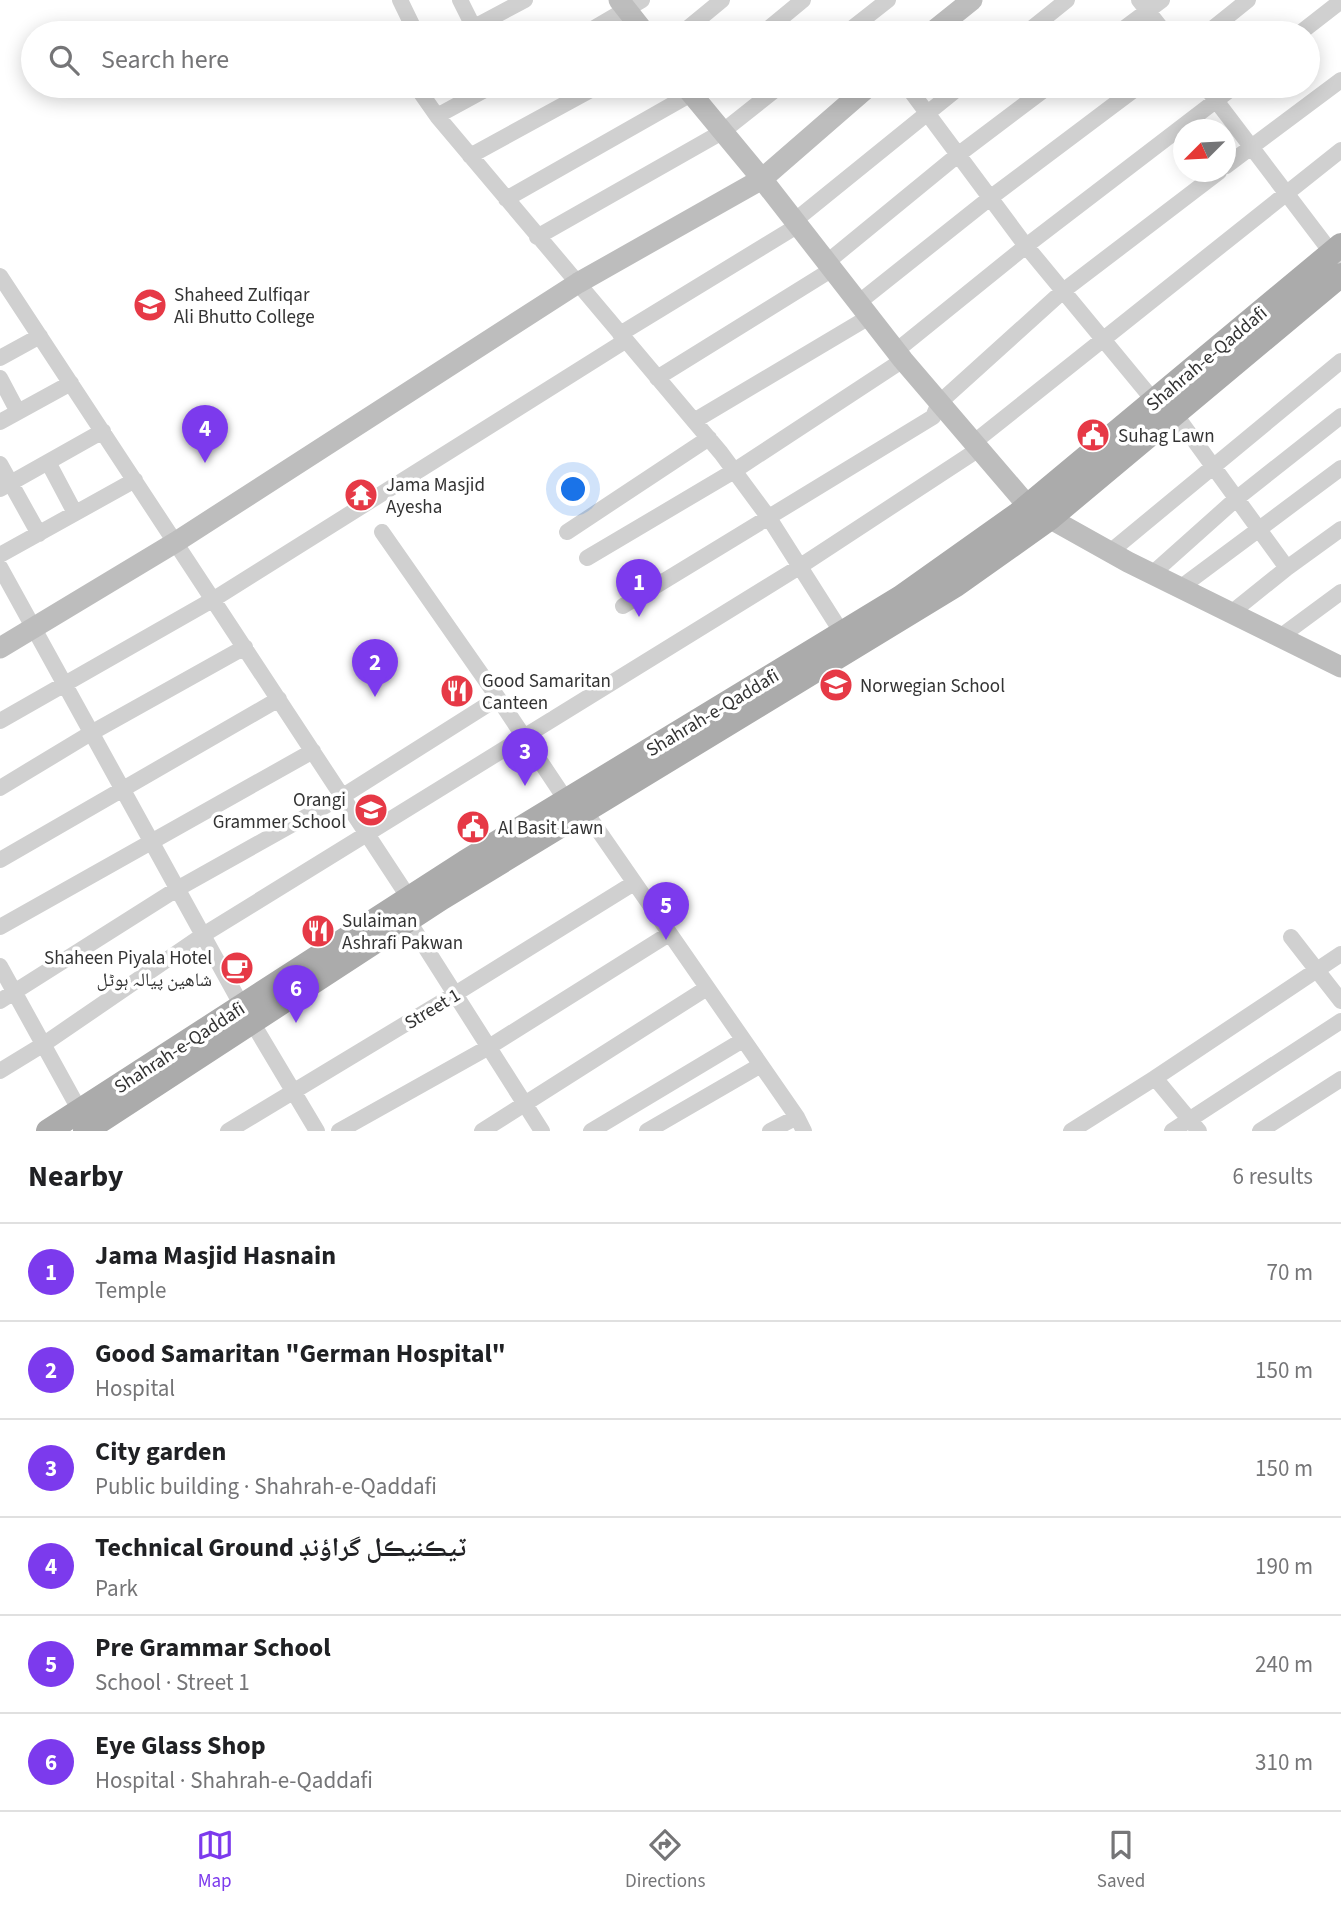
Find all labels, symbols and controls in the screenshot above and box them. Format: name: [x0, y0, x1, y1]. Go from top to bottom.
search box: [21, 21, 1320, 98]
icon: search: [45, 41, 83, 79]
text: Search here: [101, 41, 229, 78]
north arrow: [1173, 119, 1236, 182]
place label: Shaheed Zulfiqar Ali Bhutto College: [174, 282, 315, 331]
school or university icon: Shaheed Zulfiqar Ali Bhutto College: [131, 286, 169, 324]
street label: Shahrah-e-Qaddafi: [1140, 300, 1273, 418]
pin: 4: [182, 405, 228, 463]
public building icon: Suhag Lawn: [1074, 416, 1112, 454]
place label: Suhag Lawn: [1118, 423, 1215, 450]
place label: Jama Masjid Ayesha: [386, 472, 485, 521]
your location: [556, 472, 590, 506]
temple icon: Jama Masjid Ayesha: [342, 476, 380, 514]
pin: 1: [616, 559, 662, 617]
pin: 2: [352, 639, 398, 697]
street label: Shahrah-e-Qaddafi: [641, 663, 784, 764]
school or university icon: Norwegian School: [817, 666, 855, 704]
place label: Good Samaritan Canteen: [482, 668, 611, 717]
restaurant icon: Good Samaritan Canteen: [438, 672, 476, 710]
place label: Norwegian School: [860, 673, 1005, 700]
pin: 3: [502, 728, 548, 786]
place label: Orangi Grammer School: [213, 787, 346, 836]
school or university icon: Orangi Grammer School: [352, 791, 390, 829]
public building icon: Al Basit Lawn: [454, 808, 492, 846]
place label: Al Basit Lawn: [498, 815, 603, 842]
pin: 5: [643, 882, 689, 940]
place label: Sulaiman Ashrafi Pakwan: [342, 908, 463, 957]
restaurant icon: Sulaiman Ashrafi Pakwan: [299, 912, 337, 950]
place label: Shaheen Piyala Hotel شاھین پیالہ ہوٹل: [44, 945, 212, 994]
cafe icon: Shaheen Piyala Hotel شاھین پیالہ ہوٹل: [218, 949, 256, 987]
pin: 6: [273, 965, 319, 1023]
street label: Street 1: [400, 982, 466, 1037]
street label: Shahrah-e-Qaddafi: [109, 996, 250, 1101]
text: Nearby: [28, 1155, 123, 1198]
text: 6 results: [1233, 1160, 1313, 1193]
text: Jama Masjid Hasnain: [95, 1237, 336, 1274]
text: 1: [45, 1256, 57, 1289]
text: 70 m: [1266, 1256, 1313, 1289]
text: Temple: [95, 1274, 166, 1307]
text: Good Samaritan "German Hospital": [95, 1335, 506, 1372]
text: 2: [45, 1354, 57, 1387]
text: 150 m: [1255, 1354, 1313, 1387]
text: Hospital: [95, 1372, 175, 1405]
text: City garden: [95, 1433, 226, 1470]
text: 3: [45, 1452, 57, 1485]
text: 150 m: [1255, 1452, 1313, 1485]
text: Public building · Shahrah-e-Qaddafi: [95, 1470, 437, 1503]
text: Technical Ground ٽيڪنيڪل گراؤنڊ: [95, 1529, 466, 1566]
text: 4: [45, 1550, 57, 1583]
text: 190 m: [1255, 1550, 1313, 1583]
text: Park: [95, 1572, 138, 1605]
text: Pre Grammar School: [95, 1629, 331, 1666]
text: 5: [45, 1648, 57, 1681]
text: 240 m: [1255, 1648, 1313, 1681]
text: School · Street 1: [95, 1666, 250, 1699]
text: Eye Glass Shop: [95, 1727, 266, 1764]
text: 6: [45, 1746, 57, 1779]
text: 310 m: [1255, 1746, 1313, 1779]
text: Hospital · Shahrah-e-Qaddafi: [95, 1764, 373, 1797]
tab: Map: [196, 1826, 234, 1895]
tab: Directions: [625, 1826, 705, 1895]
tab: Saved: [1097, 1826, 1145, 1895]

